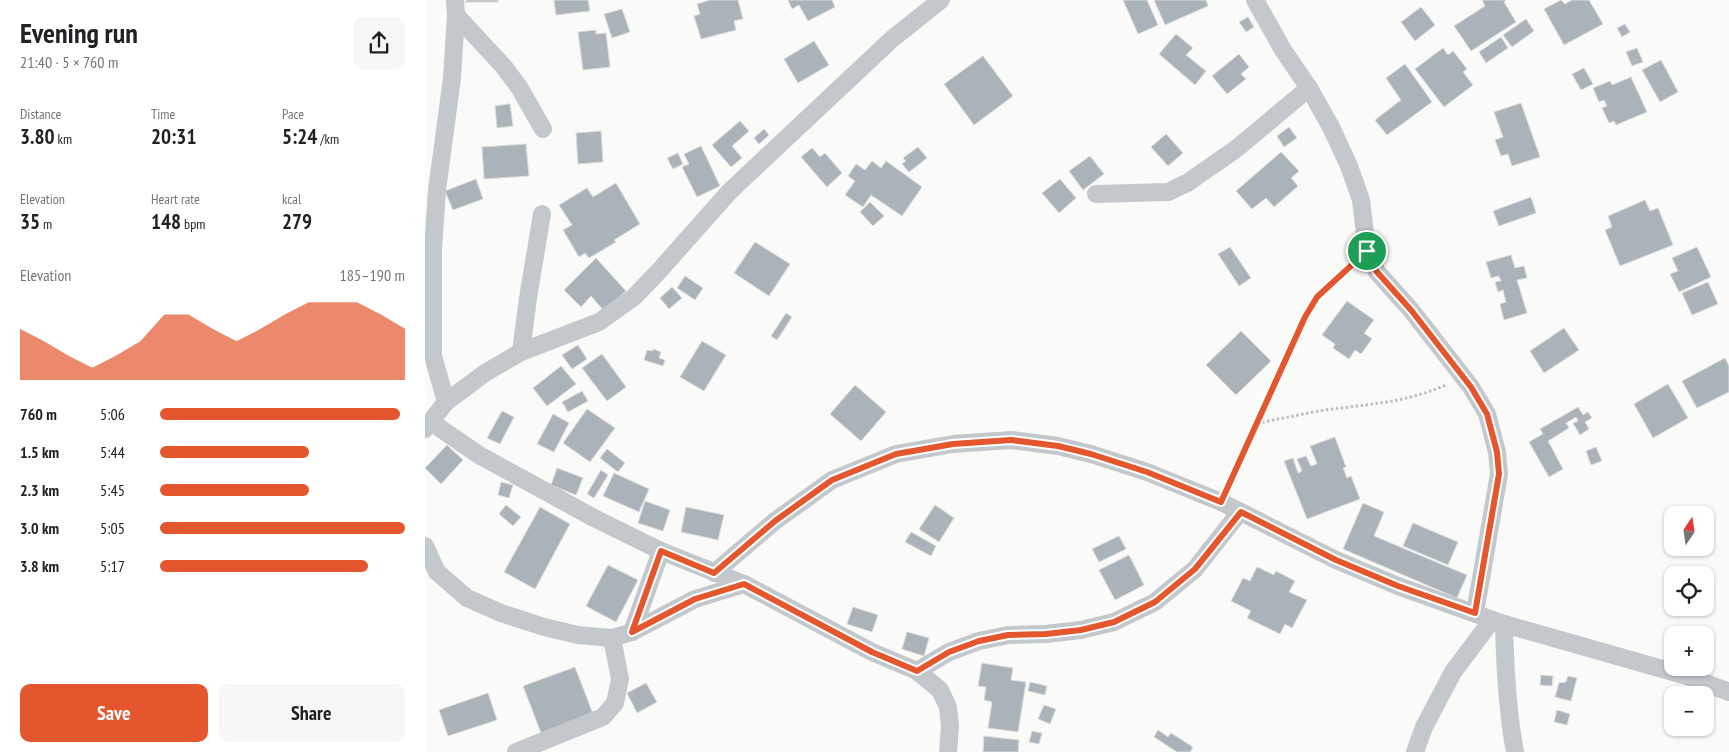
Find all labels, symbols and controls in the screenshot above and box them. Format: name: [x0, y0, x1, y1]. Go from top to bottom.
text: Evening run: [20, 14, 138, 51]
button: share: [353, 17, 405, 69]
text: 21:40 · 5 × 760 m: [20, 52, 118, 72]
text: Distance: [20, 105, 61, 123]
text: Time: [151, 105, 175, 123]
text: Pace: [282, 105, 304, 123]
text: 3.80: [20, 123, 55, 150]
text: 20:31: [151, 123, 196, 150]
text: 5:24: [282, 123, 317, 150]
text: km: [55, 130, 72, 148]
text: /km: [317, 130, 339, 148]
text: Elevation: [20, 190, 65, 208]
text: Heart rate: [151, 190, 200, 208]
text: kcal: [282, 190, 301, 208]
text: 35: [20, 208, 40, 235]
text: 148: [151, 208, 181, 235]
text: 279: [282, 208, 312, 235]
text: m: [40, 215, 52, 233]
text: bpm: [181, 215, 205, 233]
pin: [1346, 230, 1388, 272]
icon: arrive: [1353, 237, 1381, 265]
text: Elevation: [20, 265, 71, 285]
text: 185–190 m: [340, 265, 405, 285]
text: 760 m: [20, 404, 57, 424]
text: 5:06: [100, 404, 125, 424]
text: 1.5 km: [20, 442, 59, 462]
text: 5:44: [100, 442, 125, 462]
text: 2.3 km: [20, 480, 59, 500]
text: 5:45: [100, 480, 125, 500]
north arrow: [1664, 506, 1714, 556]
map controls: [1664, 506, 1714, 736]
text: 3.0 km: [20, 518, 59, 538]
text: 5:05: [100, 518, 125, 538]
text: 3.8 km: [20, 556, 59, 576]
text: 5:17: [100, 556, 125, 576]
button: locate: [1664, 566, 1714, 616]
button: +: [1664, 626, 1714, 676]
button: Save: [20, 684, 208, 742]
button: Share: [218, 684, 405, 742]
button: −: [1664, 686, 1714, 736]

